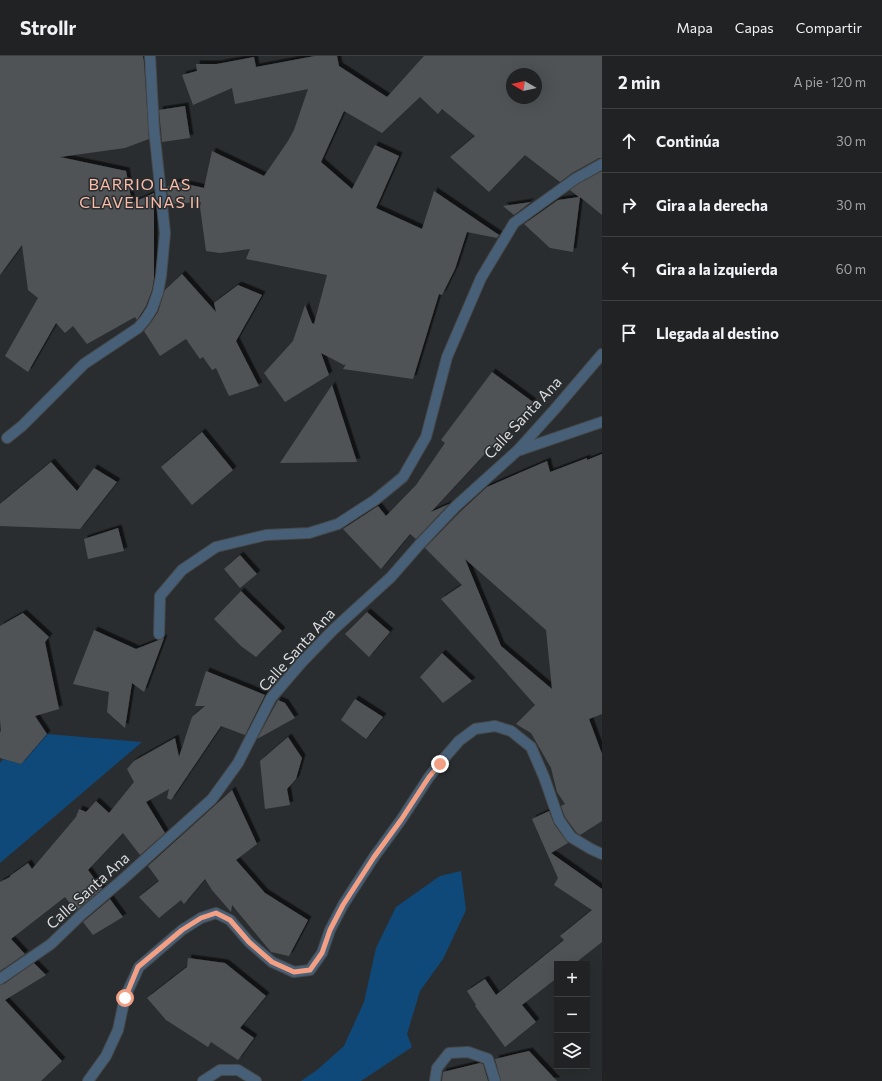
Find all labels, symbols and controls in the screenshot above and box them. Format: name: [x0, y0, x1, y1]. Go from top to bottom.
text: Strollr: [20, 16, 76, 39]
text: Mapa: [677, 19, 713, 36]
text: Capas: [735, 19, 774, 36]
text: Compartir: [796, 19, 862, 36]
north arrow: [506, 68, 542, 104]
text: 2 min: [618, 72, 660, 93]
text: A pie · 120 m: [794, 74, 866, 90]
icon: ahead: [618, 130, 640, 152]
text: Continúa: [656, 132, 720, 150]
text: 30 m: [836, 133, 866, 149]
district label: BARRIO LAS CLAVELINAS II: [79, 174, 201, 211]
icon: right: [618, 194, 640, 216]
text: Gira a la derecha: [656, 196, 768, 214]
text: 30 m: [836, 197, 866, 213]
icon: left: [618, 258, 640, 280]
text: Gira a la izquierda: [656, 260, 778, 278]
text: 60 m: [836, 261, 866, 277]
icon: arrive: [618, 322, 640, 344]
text: Llegada al destino: [656, 324, 779, 342]
street label: Calle Santa Ana: [480, 373, 565, 462]
street label: Calle Santa Ana: [254, 604, 338, 695]
route end: [431, 755, 449, 773]
street label: Calle Santa Ana: [42, 848, 133, 932]
map controls: [554, 961, 590, 1069]
button: +: [554, 961, 590, 997]
route start: [116, 989, 134, 1007]
button: −: [554, 997, 590, 1033]
button: layers: [554, 1033, 590, 1069]

